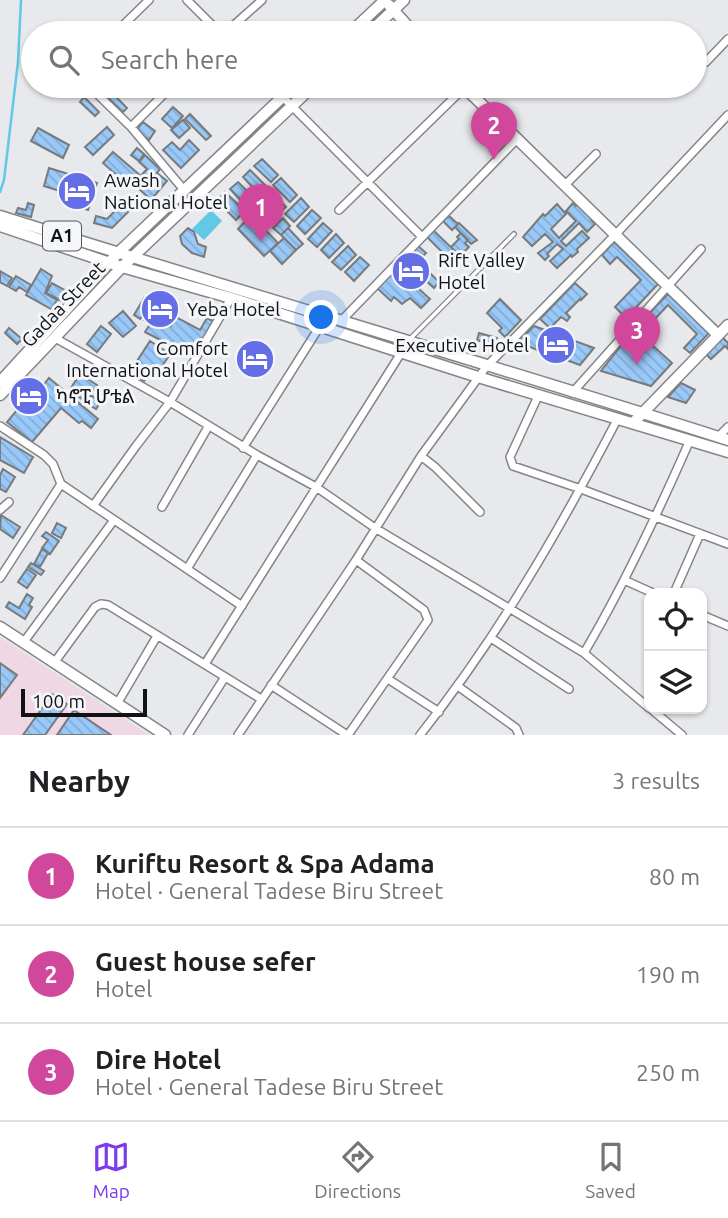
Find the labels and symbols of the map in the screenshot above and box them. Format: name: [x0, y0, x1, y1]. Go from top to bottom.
pin: 2: [471, 102, 517, 160]
place label: Awash National Hotel: [104, 169, 228, 213]
hotel icon: Awash National Hotel: [56, 170, 98, 212]
pin: 1: [238, 184, 284, 242]
road number: A1: [43, 222, 81, 250]
place label: Rift Valley Hotel: [438, 249, 525, 293]
hotel icon: Rift Valley Hotel: [390, 250, 432, 292]
street label: Gadaa Street: [17, 256, 110, 351]
hotel icon: Yeba Hotel: [139, 288, 181, 330]
place label: Yeba Hotel: [187, 298, 280, 320]
your location: [304, 300, 338, 334]
pin: 3: [614, 307, 660, 365]
hotel icon: Executive Hotel: [535, 324, 577, 366]
place label: Executive Hotel: [395, 334, 529, 356]
place label: Comfort International Hotel: [66, 337, 229, 381]
hotel icon: Comfort International Hotel: [234, 338, 276, 380]
hotel icon: ካኖፒ ሆቴል: [8, 375, 50, 417]
place label: ካኖፒ ሆቴል: [56, 385, 135, 407]
scale bar: [21, 686, 147, 718]

